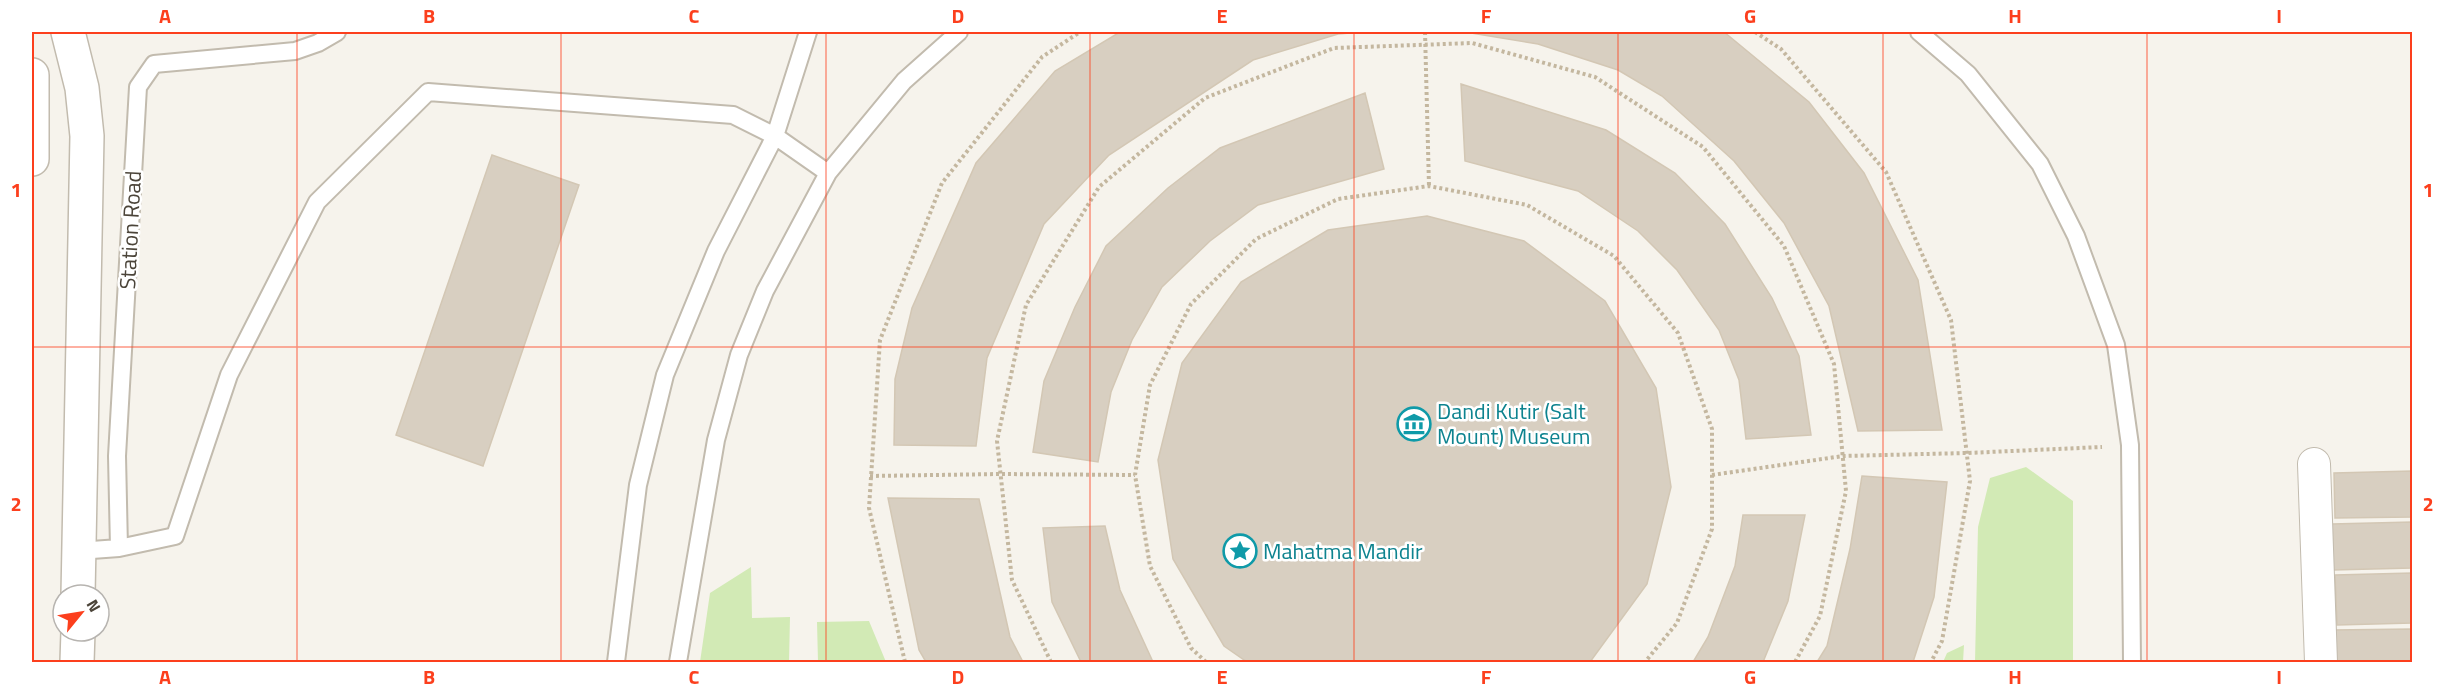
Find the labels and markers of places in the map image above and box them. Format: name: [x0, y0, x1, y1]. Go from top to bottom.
place label: Dandi Kutir (Salt Mount) Museum: [1437, 394, 1590, 453]
museum icon: Dandi Kutir (Salt Mount) Museum: [1396, 406, 1432, 442]
place icon: Mahatma Mandir: [1222, 533, 1258, 569]
place label: Mahatma Mandir: [1263, 534, 1423, 568]

